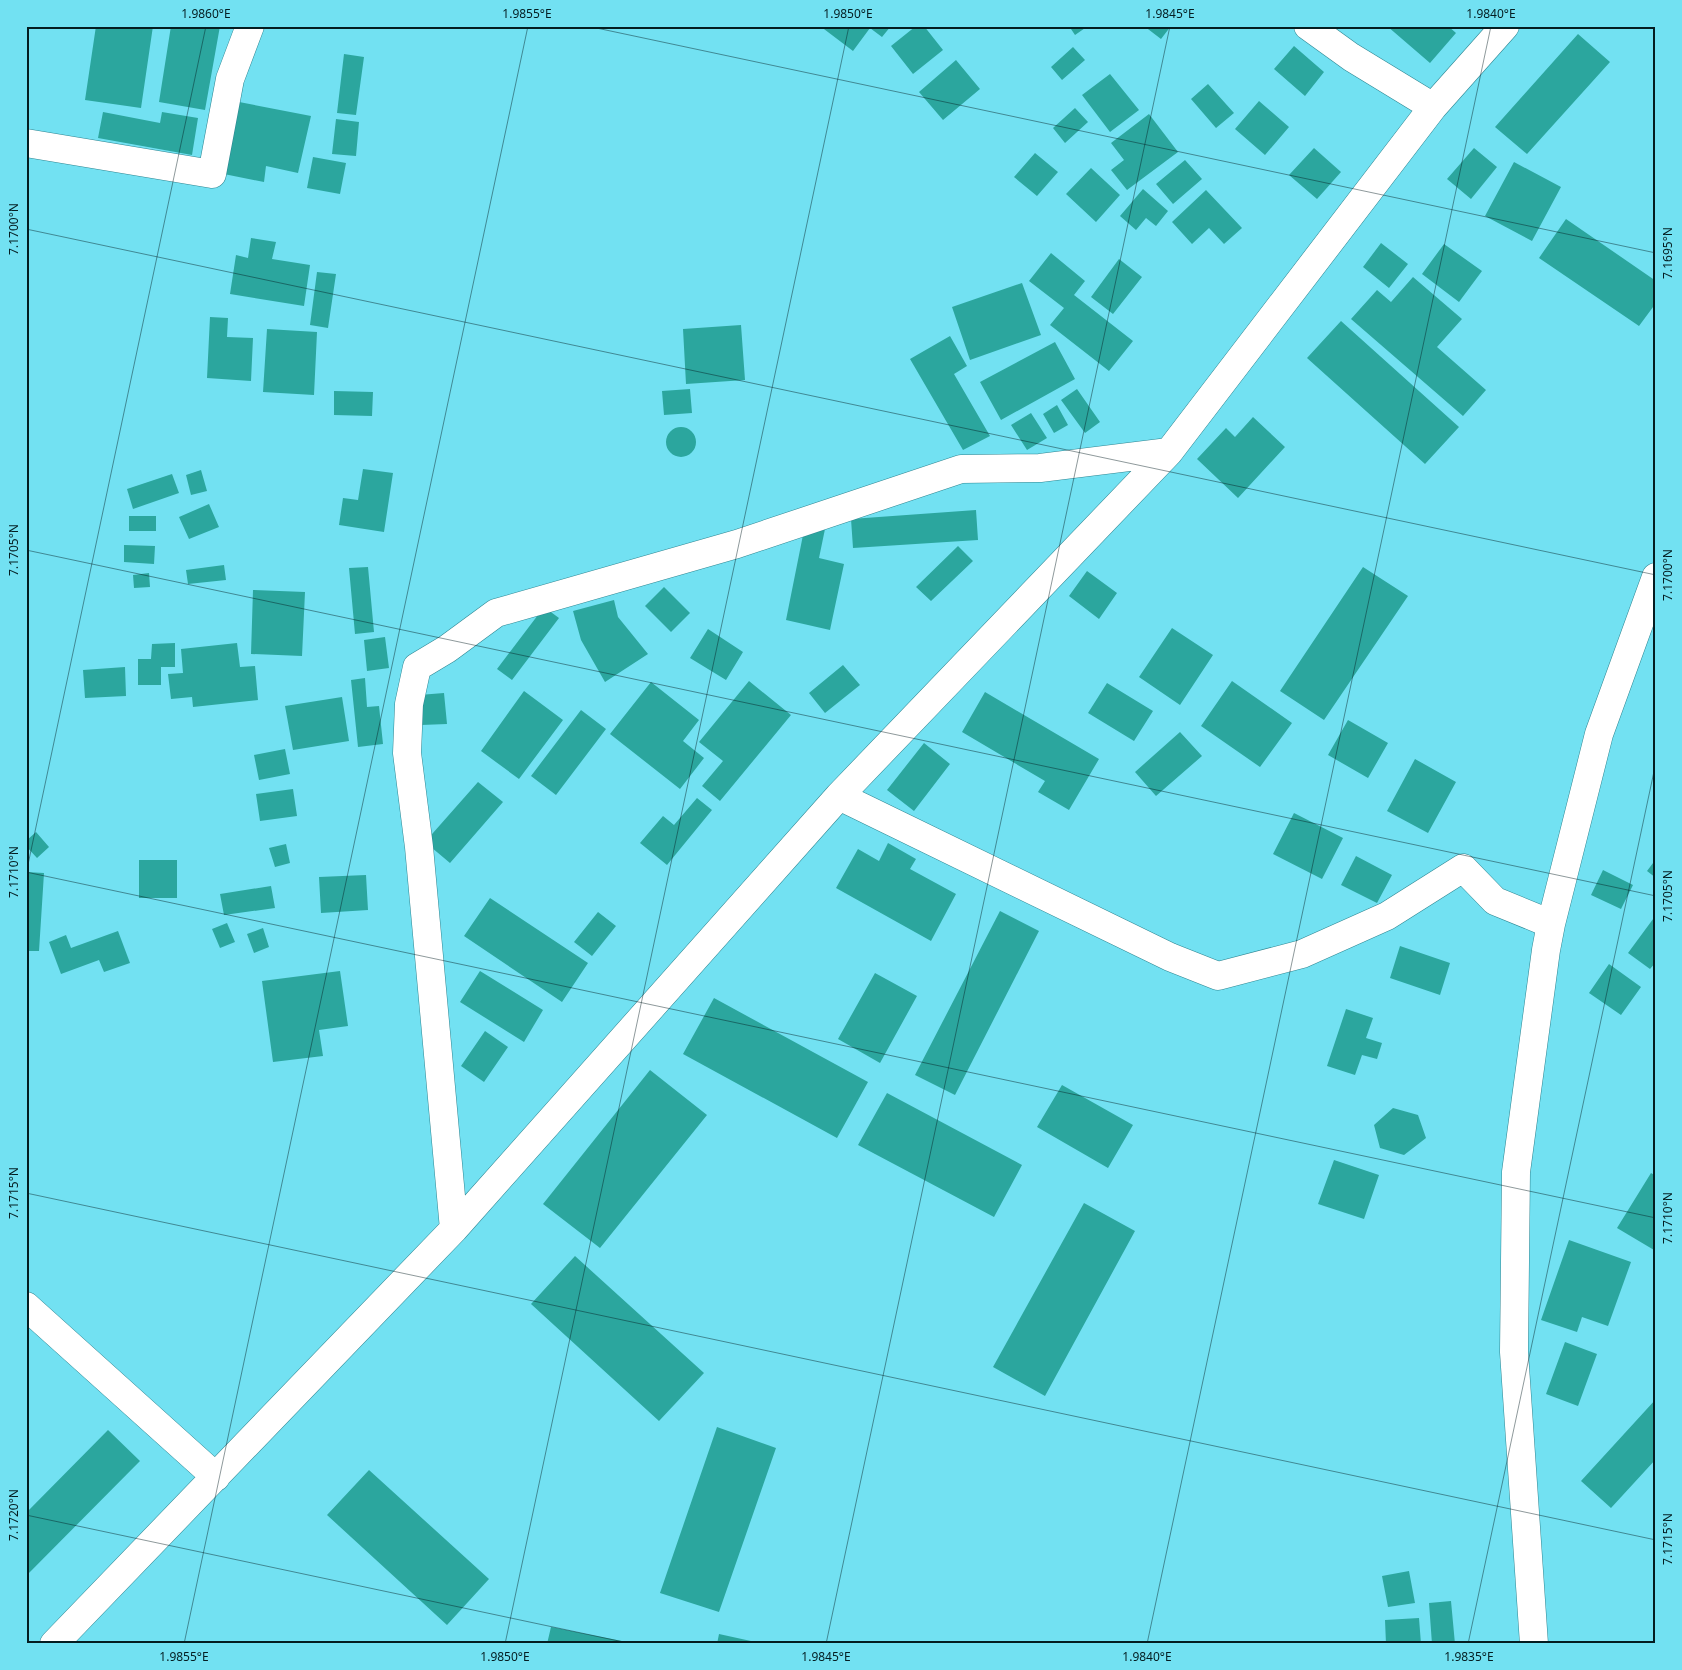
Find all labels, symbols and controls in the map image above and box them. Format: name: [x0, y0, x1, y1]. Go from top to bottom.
text: 1.9860°E: [181, 5, 231, 22]
text: 1.9855°E: [502, 5, 552, 22]
text: 1.9850°E: [823, 5, 873, 22]
text: 1.9845°E: [1145, 5, 1195, 22]
text: 1.9840°E: [1466, 5, 1516, 22]
text: 7.1700°N: [5, 203, 22, 255]
text: 7.1695°N: [1659, 227, 1676, 279]
text: 7.1705°N: [5, 524, 22, 576]
text: 7.1700°N: [1659, 549, 1676, 601]
text: 7.1710°N: [5, 846, 22, 898]
text: 7.1705°N: [1659, 870, 1676, 922]
text: 7.1715°N: [5, 1167, 22, 1219]
text: 7.1710°N: [1659, 1192, 1676, 1244]
text: 7.1720°N: [5, 1489, 22, 1541]
text: 7.1715°N: [1659, 1513, 1676, 1565]
text: 1.9855°E: [159, 1648, 209, 1665]
text: 1.9850°E: [480, 1648, 530, 1665]
text: 1.9845°E: [801, 1648, 851, 1665]
text: 1.9840°E: [1122, 1648, 1172, 1665]
text: 1.9835°E: [1444, 1648, 1494, 1665]

